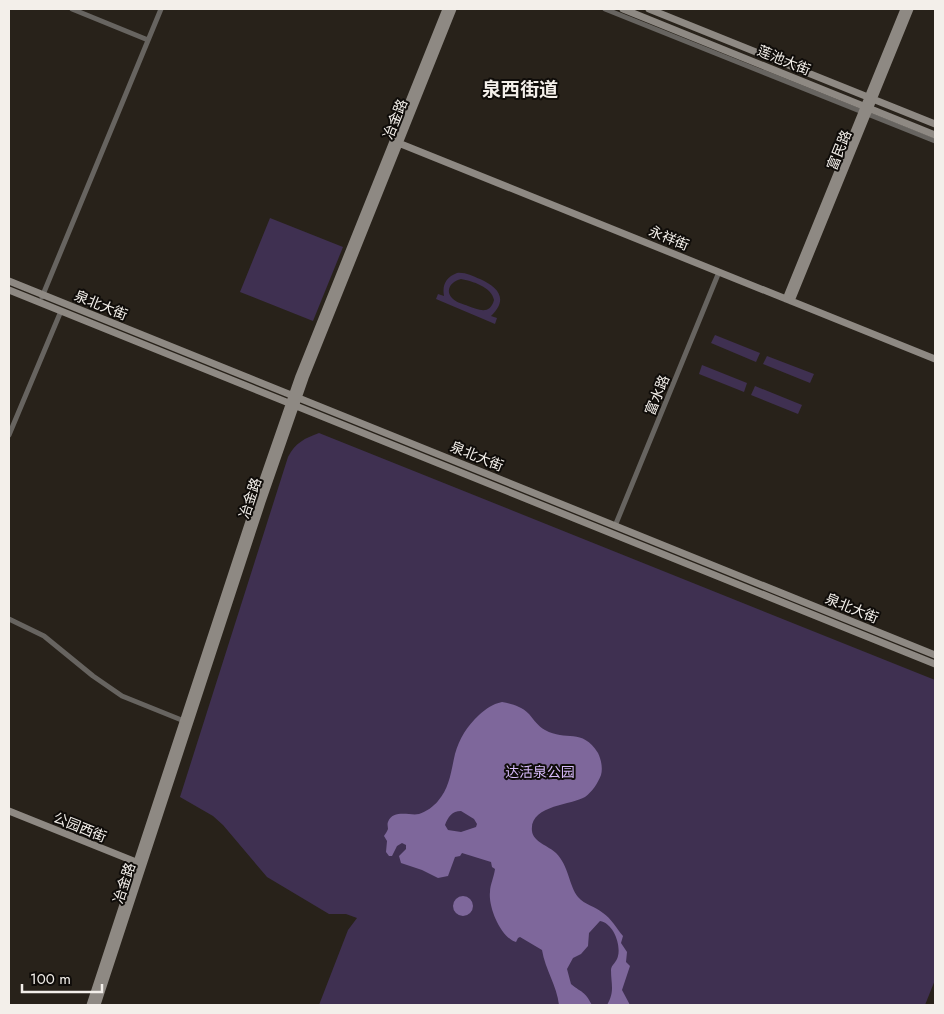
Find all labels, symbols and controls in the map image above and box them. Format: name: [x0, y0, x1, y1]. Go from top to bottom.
street label: 莲池大街: [754, 40, 814, 80]
district label: 泉西街道: [482, 76, 558, 103]
street label: 冶金路: [378, 96, 412, 142]
street label: 富民路: [822, 127, 856, 173]
street label: 永祥街: [646, 221, 692, 255]
street label: 泉北大街: [71, 285, 131, 325]
street label: 富水路: [640, 372, 674, 418]
street label: 泉北大街: [447, 436, 507, 476]
street label: 冶金路: [234, 475, 266, 521]
street label: 泉北大街: [822, 588, 882, 628]
park label: 达活泉公园: [505, 762, 575, 782]
street label: 公园西街: [50, 807, 110, 847]
street label: 冶金路: [108, 860, 140, 906]
scale bar: [22, 962, 102, 994]
text: 100 m: [30, 968, 71, 990]

